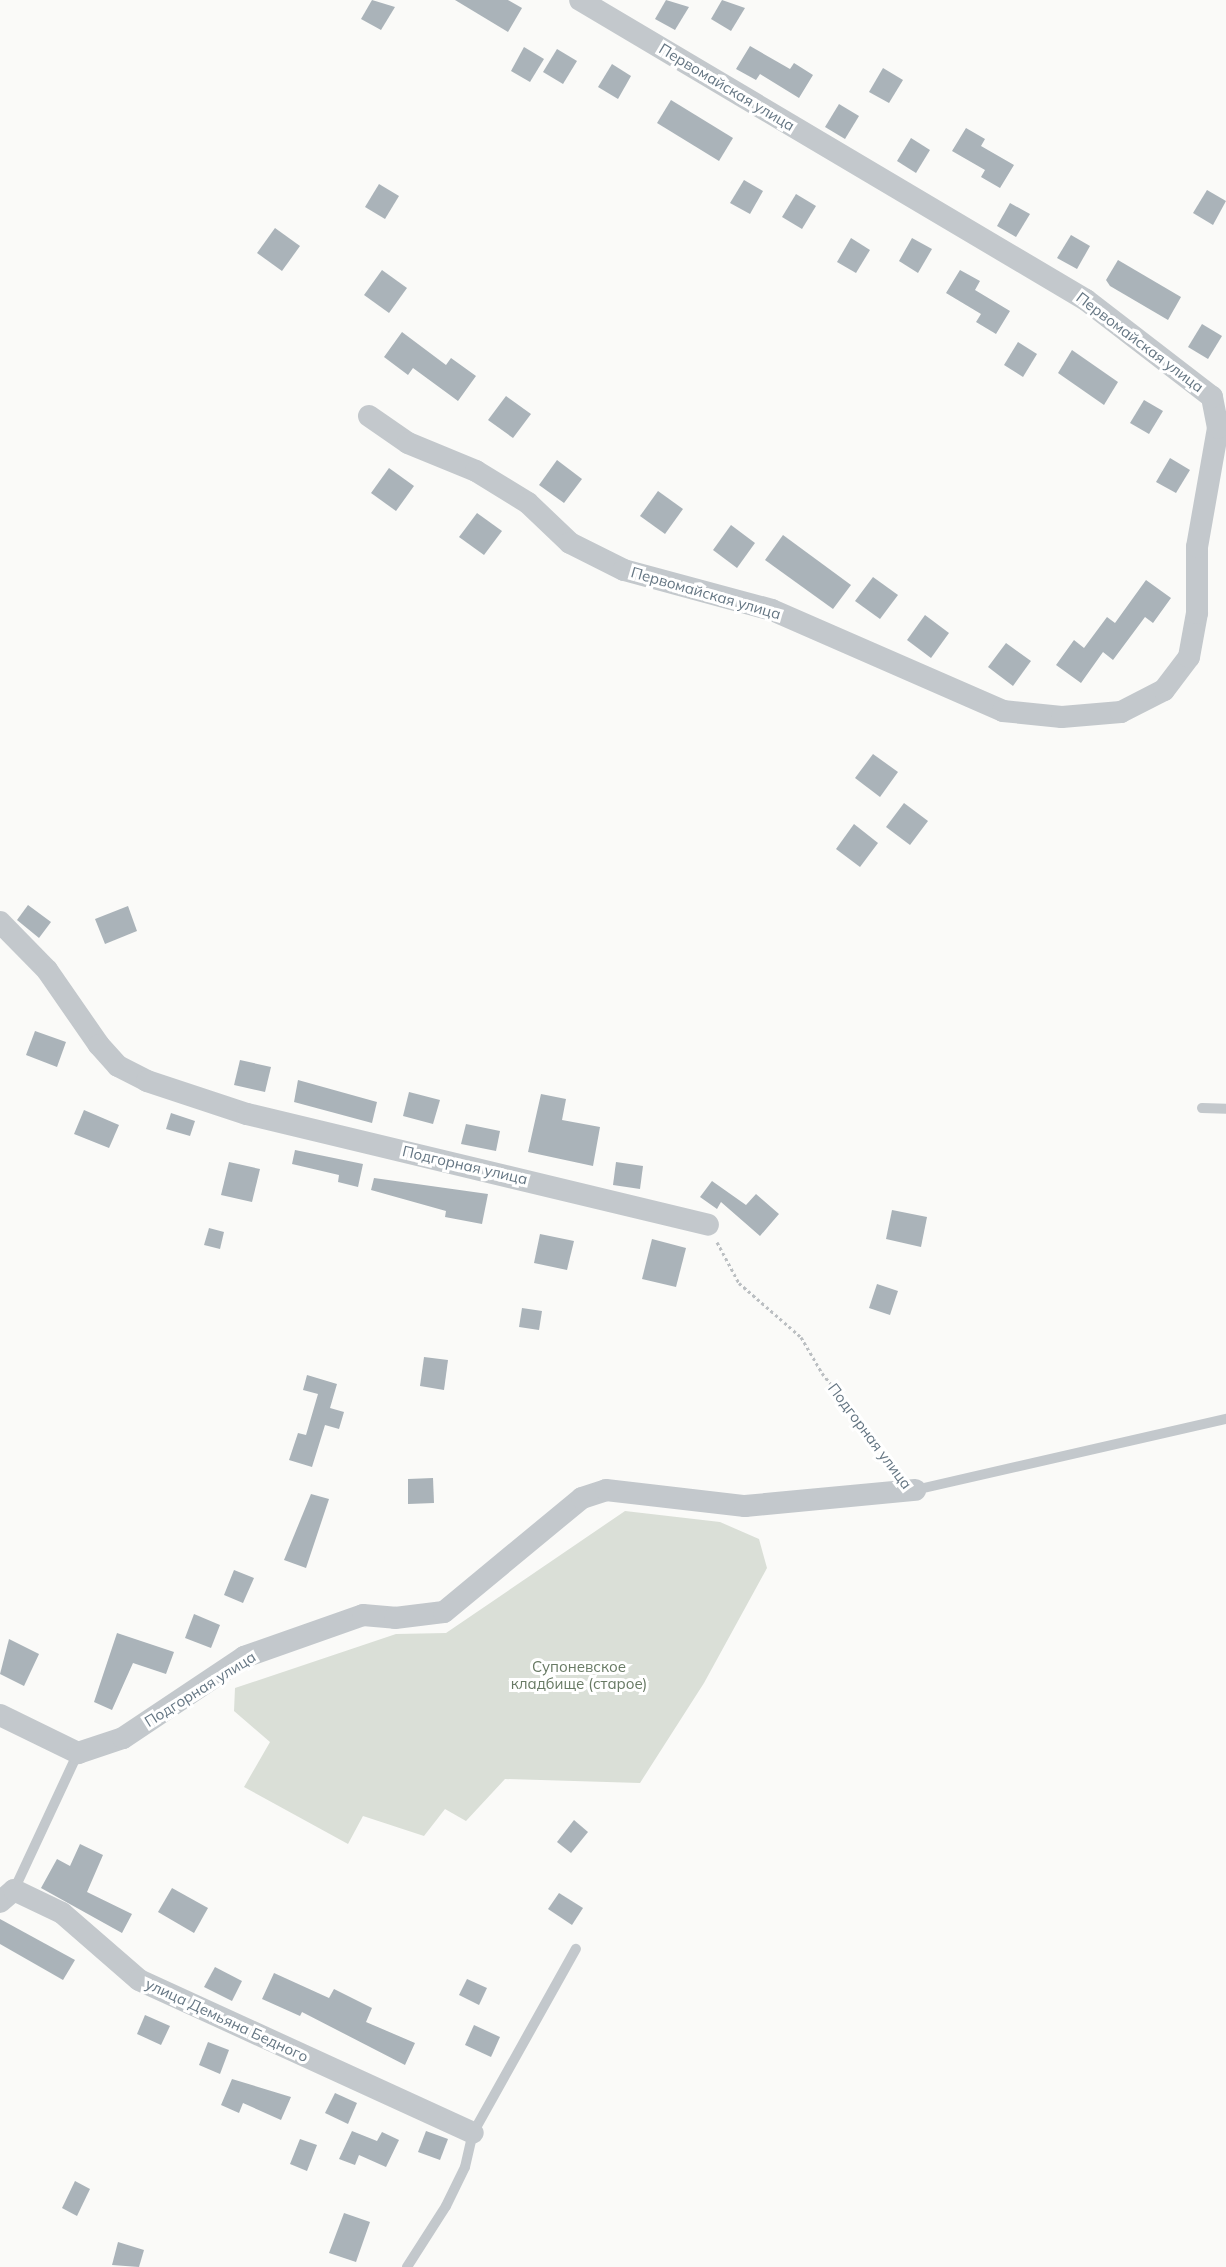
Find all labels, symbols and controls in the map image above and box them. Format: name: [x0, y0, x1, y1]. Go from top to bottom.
street label: Первомайская улица: [656, 39, 798, 135]
street label: Первомайская улица: [1073, 288, 1207, 396]
street label: Первомайская улица: [629, 563, 783, 623]
street label: Подгорная улица: [401, 1142, 529, 1188]
street label: Подгорная улица: [824, 1380, 916, 1492]
street label: Подгорная улица: [141, 1647, 259, 1731]
park label: Супоневское кладбище (старое): [511, 1657, 647, 1692]
street label: улица Демьяна Бедного: [143, 1974, 311, 2066]

